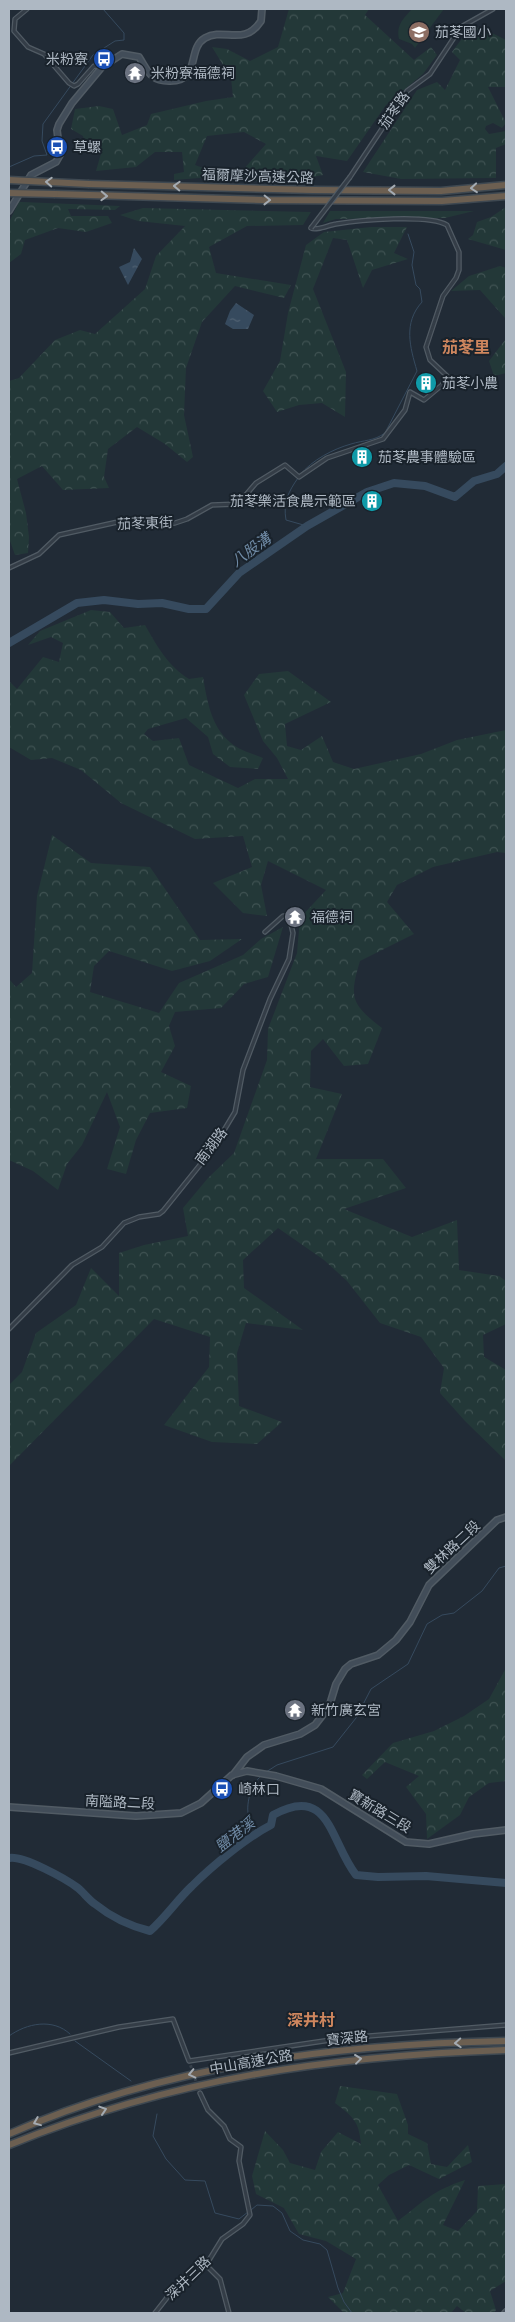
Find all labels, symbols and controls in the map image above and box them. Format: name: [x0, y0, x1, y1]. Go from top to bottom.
school or university icon: 茄苳國小: [407, 20, 431, 44]
place label: 茄苳國小: [435, 24, 491, 40]
bus stop icon: 米粉寮: [92, 47, 116, 71]
place label: 米粉寮: [46, 51, 88, 67]
temple icon: 米粉寮福德祠: [123, 61, 147, 85]
place label: 米粉寮福德祠: [151, 65, 235, 81]
street label: 茄苳路: [375, 88, 413, 132]
bus stop icon: 草螺: [45, 135, 69, 159]
place label: 草螺: [73, 139, 101, 155]
street label: 福爾摩沙高速公路: [202, 166, 314, 186]
one-way arrow: [45, 176, 53, 187]
one-way arrow: [173, 181, 181, 191]
one-way arrow: [469, 182, 477, 193]
one-way arrow: [388, 185, 396, 196]
one-way arrow: [100, 190, 108, 201]
one-way arrow: [263, 195, 271, 205]
district label: 茄苳里: [442, 338, 490, 357]
building icon: 茄苳小農: [414, 371, 438, 395]
place label: 茄苳小農: [442, 375, 498, 391]
building icon: 茄苳農事體驗區: [350, 445, 374, 469]
place label: 茄苳農事體驗區: [378, 449, 476, 465]
building icon: 茄苳樂活食農示範區: [360, 489, 384, 513]
place label: 茄苳樂活食農示範區: [230, 493, 356, 509]
street label: 茄苳東街: [117, 514, 173, 532]
water label: 八股溝: [228, 528, 276, 571]
temple icon: 福德祠: [283, 905, 307, 929]
place label: 福德祠: [311, 909, 353, 925]
street label: 南湖路: [192, 1124, 230, 1168]
street label: 雙林路二段: [421, 1517, 483, 1577]
temple icon: 新竹廣玄宮: [283, 1698, 307, 1722]
place label: 新竹廣玄宮: [311, 1702, 381, 1718]
bus stop icon: 崎林口: [210, 1777, 234, 1801]
place label: 崎林口: [238, 1781, 280, 1797]
street label: 寶新路三段: [346, 1786, 414, 1836]
street label: 南隘路二段: [85, 1792, 155, 1812]
water label: 鹽港溪: [212, 1813, 260, 1856]
district label: 深井村: [287, 2011, 335, 2030]
street label: 寶深路: [325, 2028, 369, 2048]
one-way arrow: [453, 2037, 461, 2048]
street label: 中山高速公路: [208, 2047, 294, 2077]
one-way arrow: [354, 2054, 362, 2065]
one-way arrow: [188, 2068, 197, 2079]
one-way arrow: [99, 2105, 107, 2115]
one-way arrow: [33, 2116, 42, 2127]
street label: 深井三路: [162, 2253, 214, 2303]

